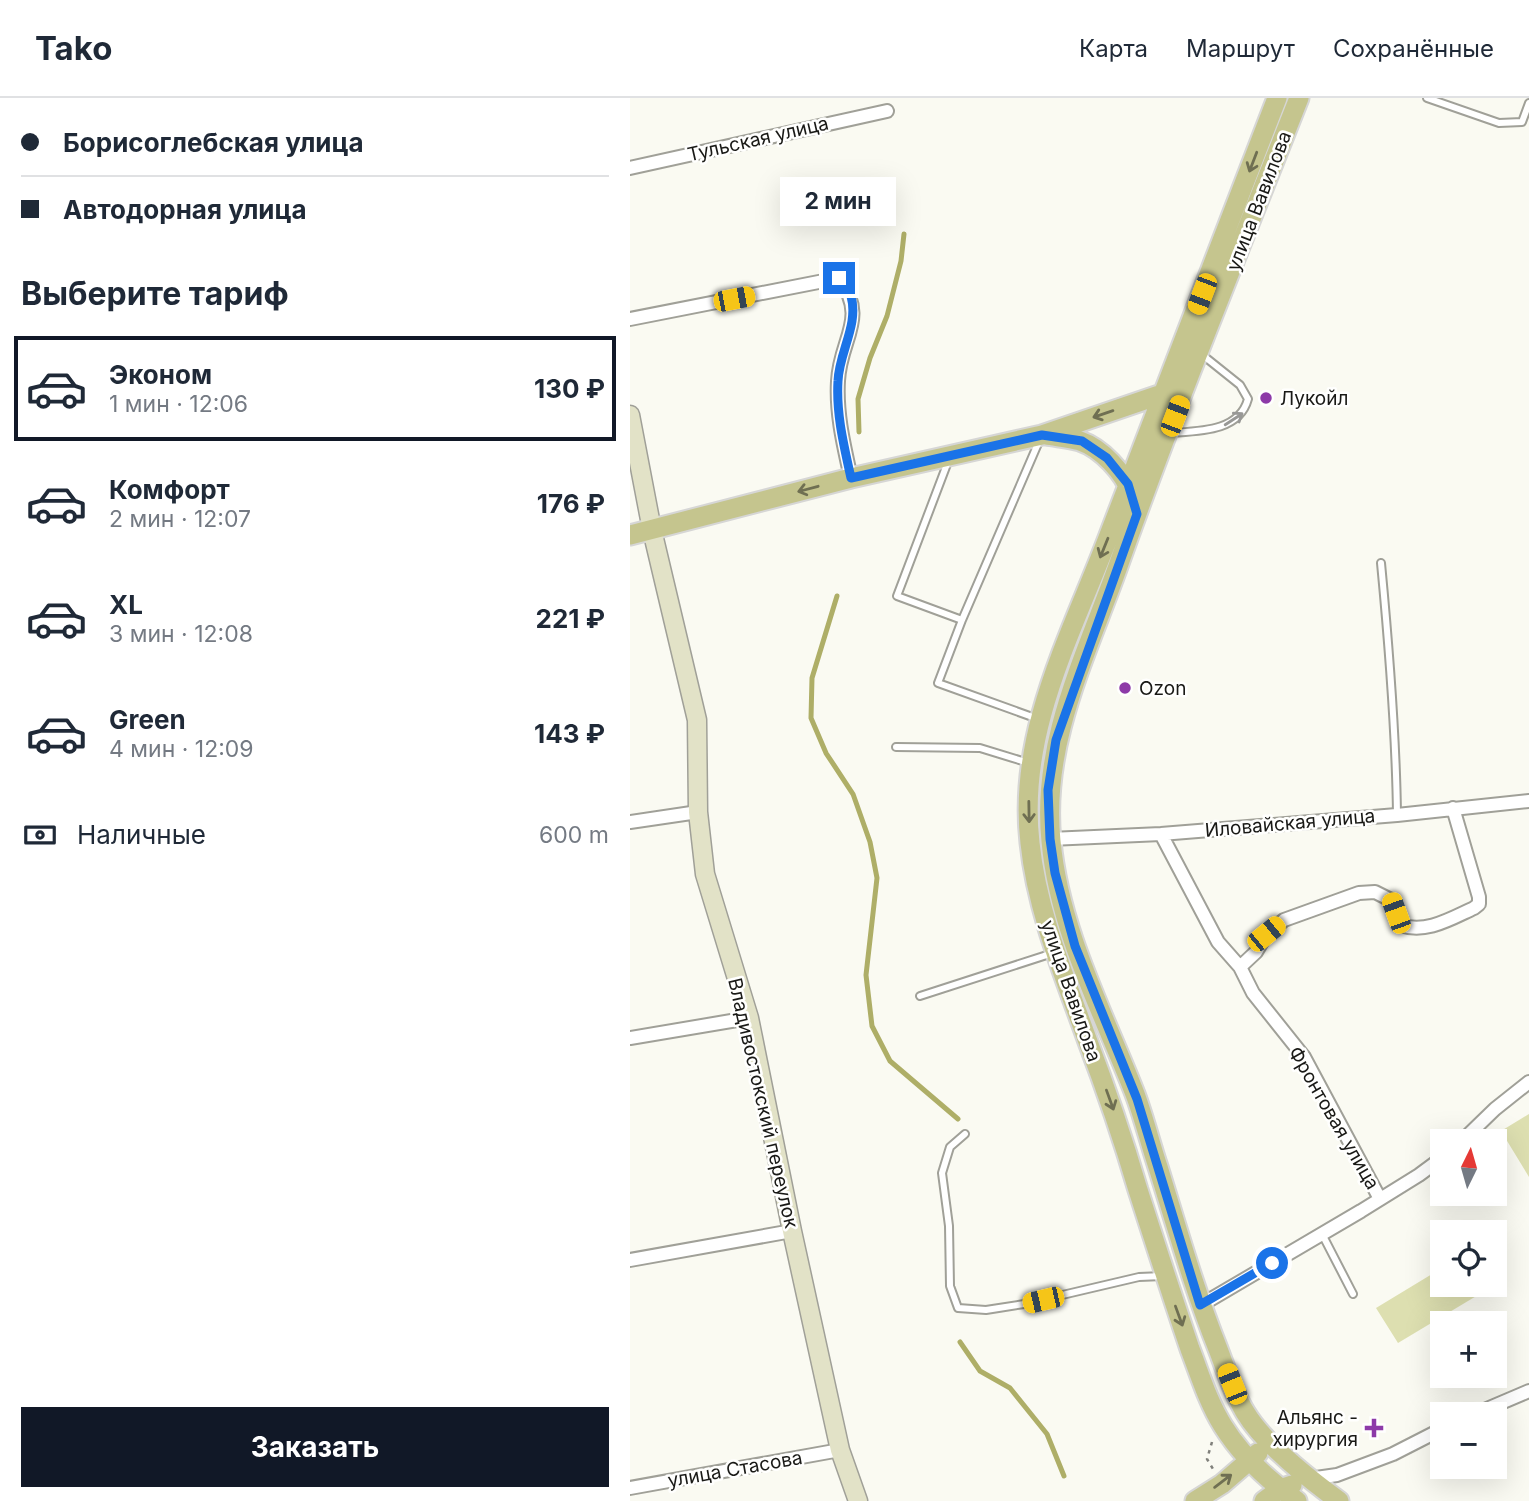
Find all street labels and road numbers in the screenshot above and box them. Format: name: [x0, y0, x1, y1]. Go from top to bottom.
street label: Тульская улица: [685, 112, 831, 166]
street label: улица Вавилова: [1222, 128, 1296, 274]
street label: Иловайская улица: [1204, 804, 1376, 842]
street label: улица Вавилова: [1036, 917, 1106, 1065]
street label: Владивостокский переулок: [723, 976, 803, 1231]
street label: Фронтовая улица: [1284, 1042, 1384, 1194]
street label: улица Стасова: [666, 1446, 804, 1492]

